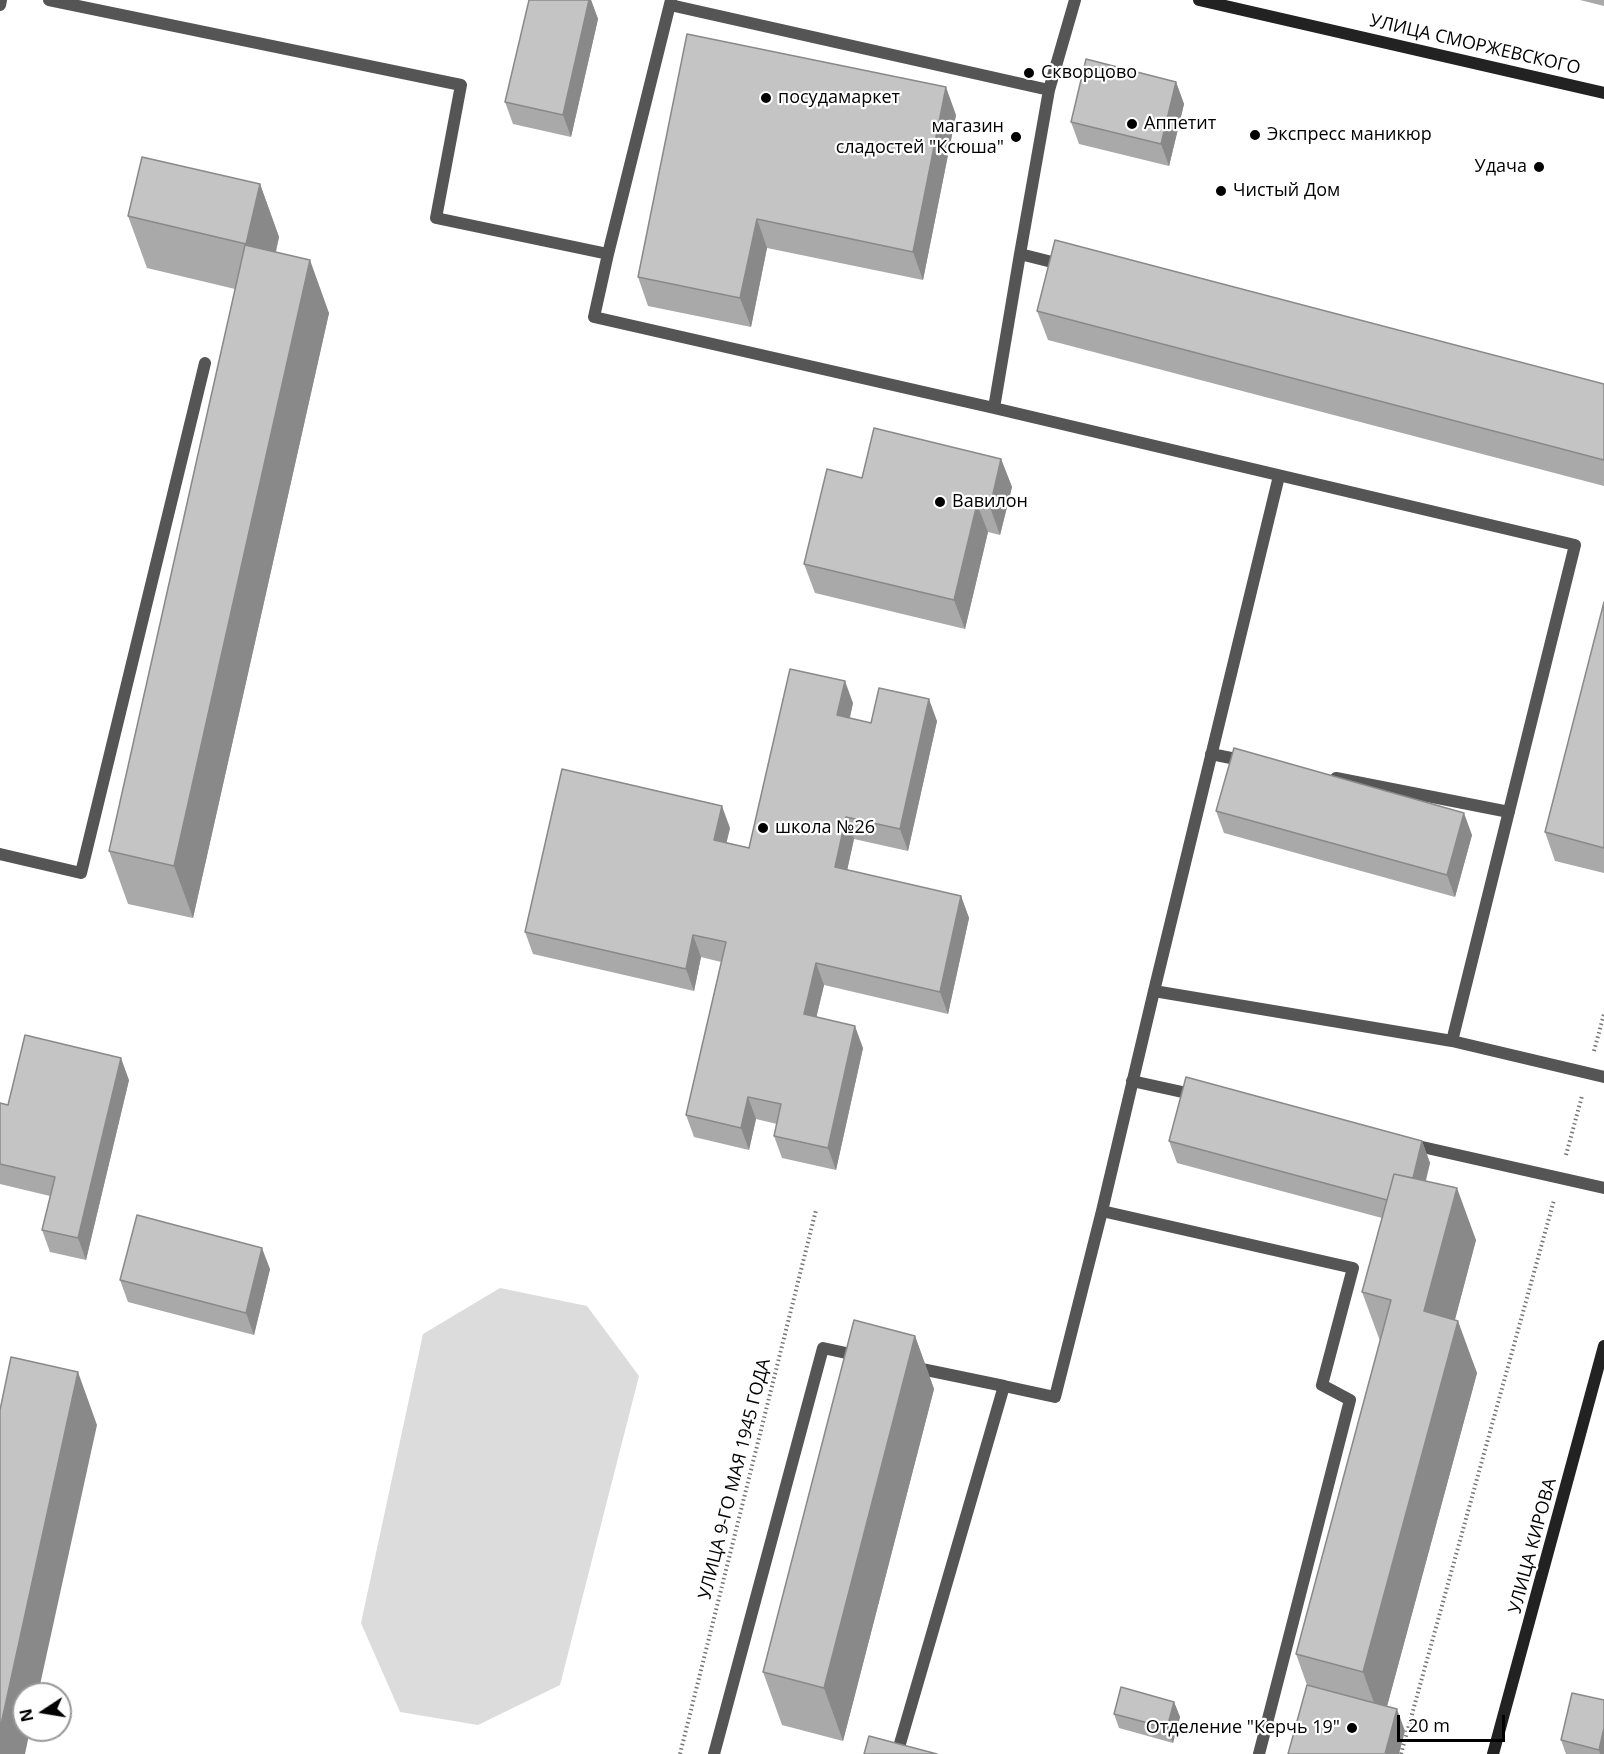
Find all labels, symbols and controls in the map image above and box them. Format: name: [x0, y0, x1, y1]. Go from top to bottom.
street label: УЛИЦА СМОРЖЕВСКОГО: [1368, 10, 1582, 80]
place label: Скворцово: [1041, 62, 1137, 84]
marker: Скворцово: [1022, 66, 1036, 80]
place label: посудамаркет: [778, 87, 900, 109]
marker: посудамаркет: [759, 91, 773, 105]
place label: Аппетит: [1144, 113, 1216, 135]
place label: магазин сладостей "Ксюша": [836, 116, 1004, 158]
marker: Аппетит: [1125, 117, 1139, 131]
place label: Экспресс маникюр: [1267, 124, 1432, 146]
marker: Экспресс маникюр: [1248, 128, 1262, 142]
marker: магазин сладостей "Ксюша": [1009, 130, 1023, 144]
place label: Удача: [1475, 156, 1527, 178]
marker: Удача: [1532, 160, 1546, 174]
place label: Чистый Дом: [1233, 180, 1340, 202]
marker: Чистый Дом: [1214, 184, 1228, 198]
place label: Вавилон: [952, 491, 1028, 513]
marker: Вавилон: [933, 495, 947, 509]
place label: школа №26: [775, 817, 875, 839]
marker: школа №26: [756, 821, 770, 835]
street label: УЛИЦА 9-ГО МАЯ 1945 ГОДА: [695, 1356, 775, 1602]
street label: УЛИЦА КИРОВА: [1505, 1476, 1561, 1616]
north arrow: [12, 1682, 72, 1742]
scale bar: [1400, 1703, 1508, 1741]
text: N: [14, 1707, 38, 1724]
text: 20 m: [1408, 1713, 1450, 1737]
place label: Отделение "Керчь 19": [1146, 1717, 1340, 1739]
marker: Отделение "Керчь 19": [1345, 1721, 1359, 1735]

